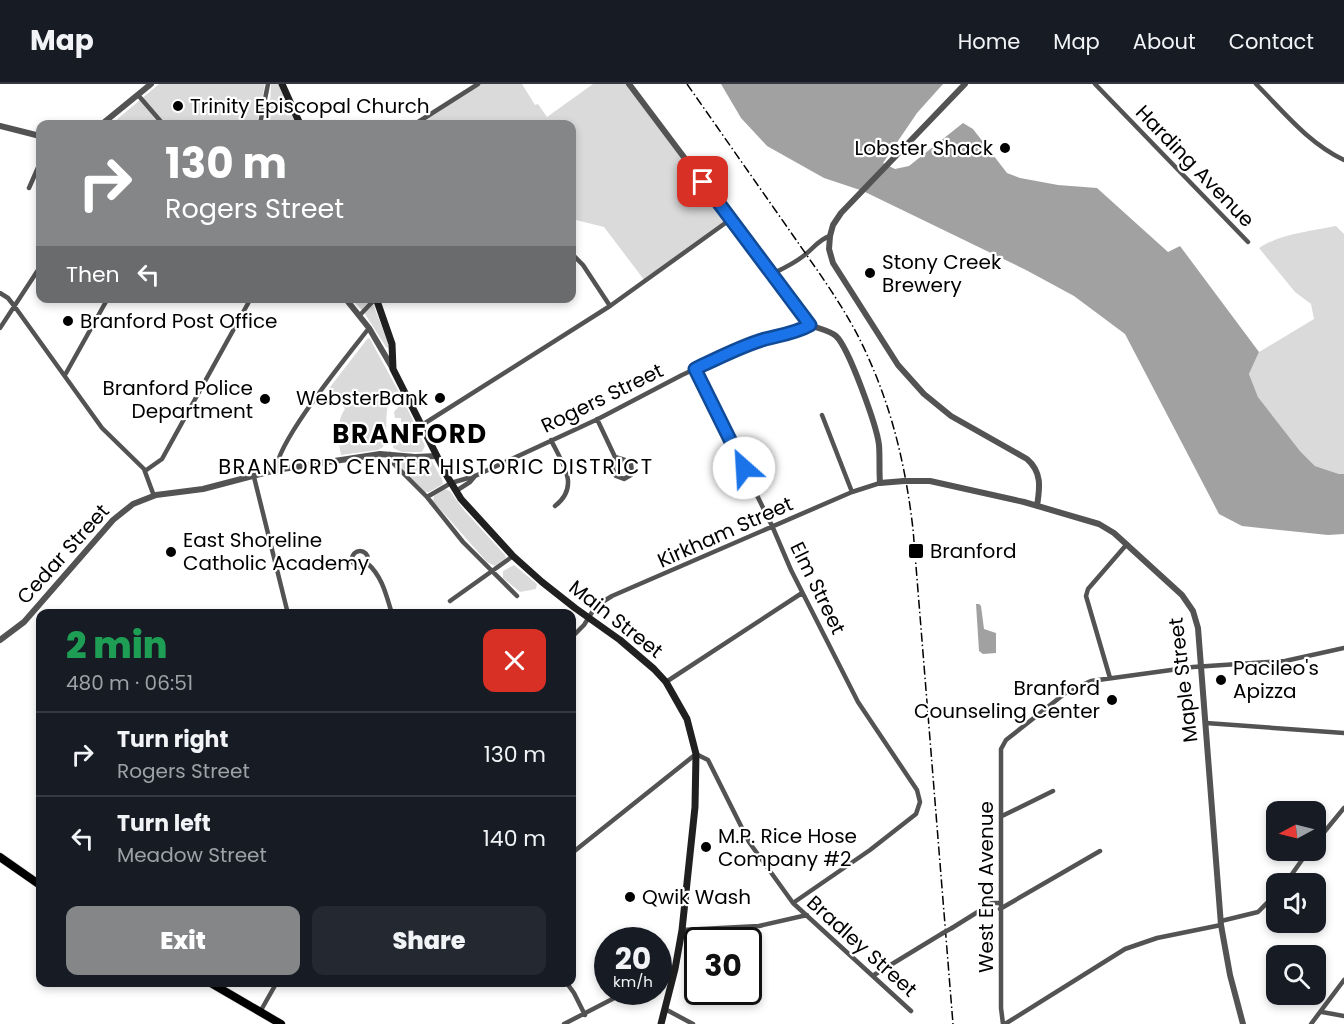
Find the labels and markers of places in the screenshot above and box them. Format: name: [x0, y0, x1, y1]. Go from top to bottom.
place label: Trinity Episcopal Church: [190, 92, 430, 120]
marker: Trinity Episcopal Church: [171, 99, 185, 113]
place label: Lobster Shack: [855, 134, 994, 162]
marker: Lobster Shack: [998, 141, 1012, 155]
pin: [677, 156, 728, 207]
place label: Stony Creek Brewery: [882, 248, 1002, 299]
marker: Stony Creek Brewery: [863, 266, 877, 280]
place label: Branford Post Office: [80, 307, 278, 335]
marker: Branford Post Office: [61, 314, 75, 328]
place label: Branford Police Department: [103, 374, 253, 425]
place label: WebsterBank: [296, 384, 429, 412]
marker: WebsterBank: [433, 391, 447, 405]
marker: Branford Police Department: [258, 392, 272, 406]
place label: East Shoreline Catholic Academy: [183, 526, 369, 577]
place label: Branford: [930, 537, 1016, 565]
marker: Branford: [907, 542, 925, 560]
marker: East Shoreline Catholic Academy: [164, 545, 178, 559]
place label: Pacileo's Apizza: [1233, 654, 1319, 705]
marker: Pacileo's Apizza: [1214, 673, 1228, 687]
place label: Branford Counseling Center: [914, 674, 1100, 725]
marker: Branford Counseling Center: [1105, 693, 1119, 707]
place label: M.P. Rice Hose Company #2: [718, 822, 857, 873]
marker: M.P. Rice Hose Company #2: [699, 840, 713, 854]
place label: Qwik Wash: [642, 883, 751, 911]
marker: Qwik Wash: [623, 890, 637, 904]

